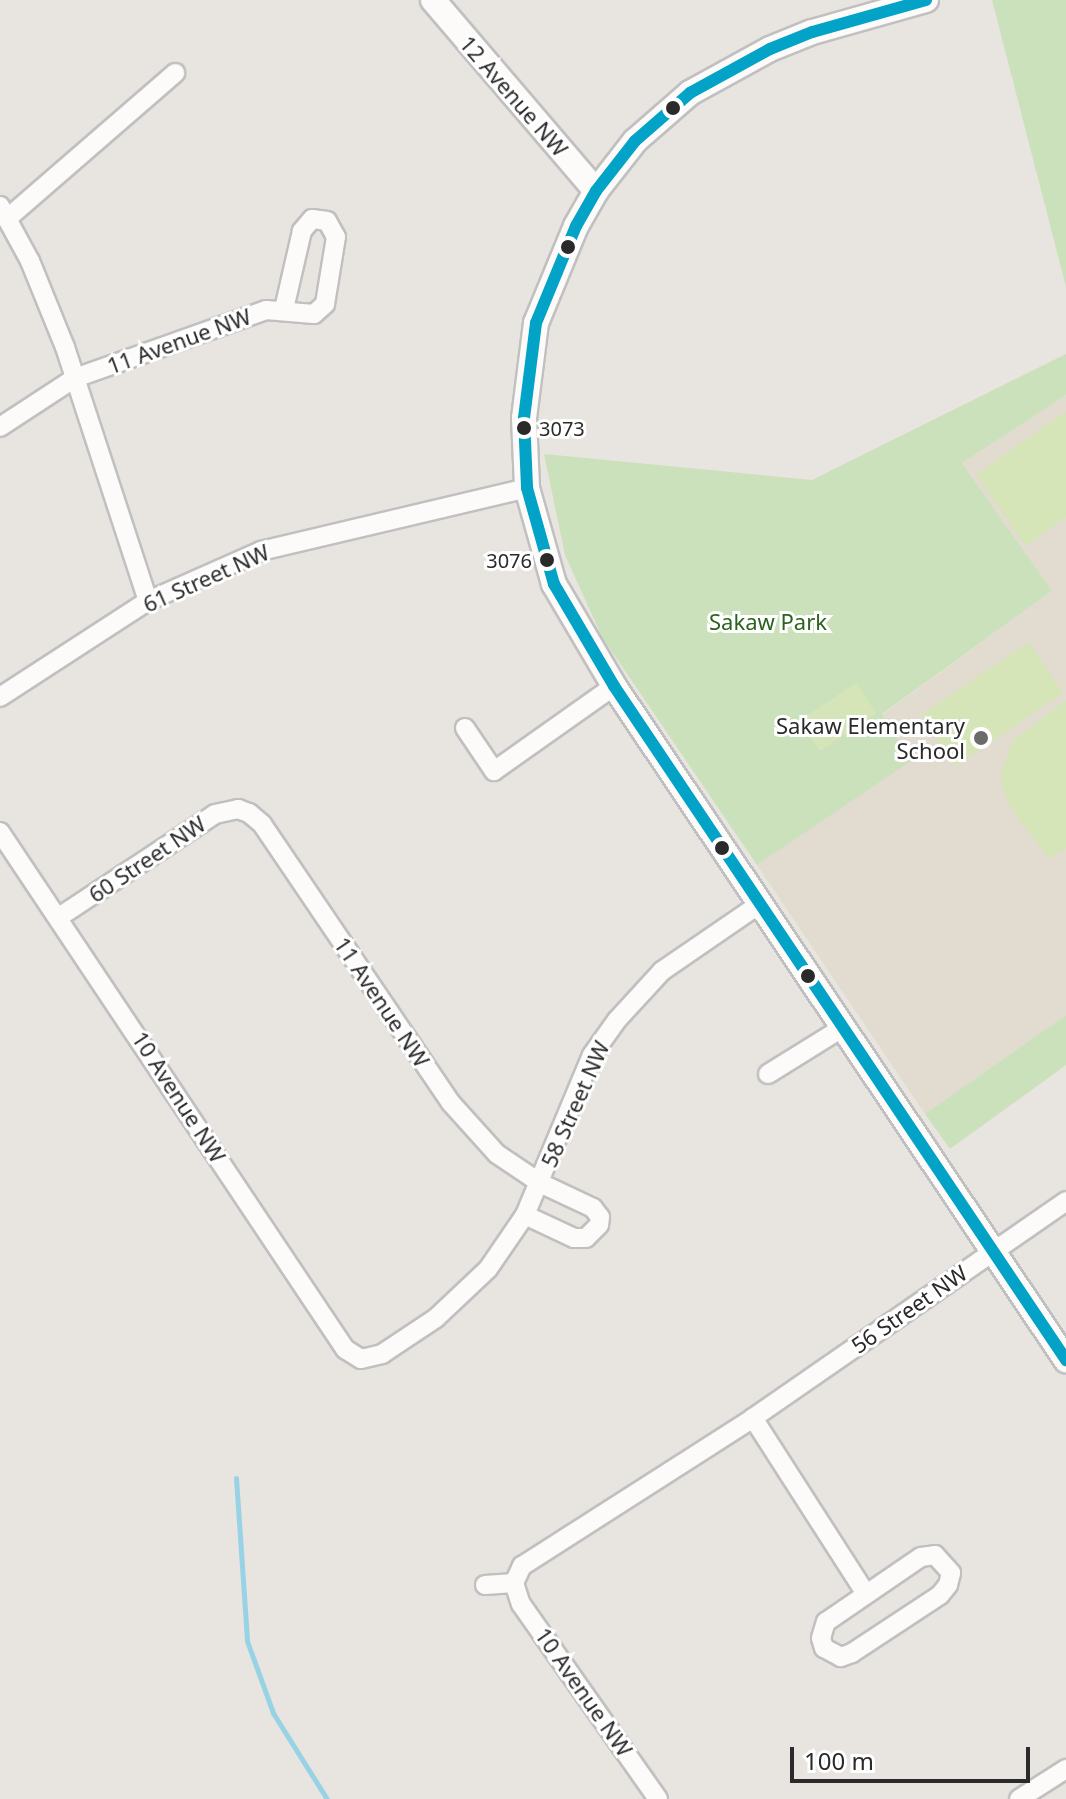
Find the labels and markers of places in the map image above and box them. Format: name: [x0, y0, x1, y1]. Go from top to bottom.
unlabelled marker: [665, 100, 681, 116]
unlabelled marker: [560, 239, 576, 255]
place label: 3073: [539, 416, 585, 440]
marker: 3073: [516, 420, 532, 436]
place label: 3076: [486, 548, 532, 572]
marker: 3076: [539, 552, 555, 568]
place label: Sakaw Elementary School: [776, 712, 965, 764]
marker: Sakaw Elementary School: [972, 729, 990, 747]
unlabelled marker: [714, 840, 730, 856]
unlabelled marker: [800, 968, 816, 984]

